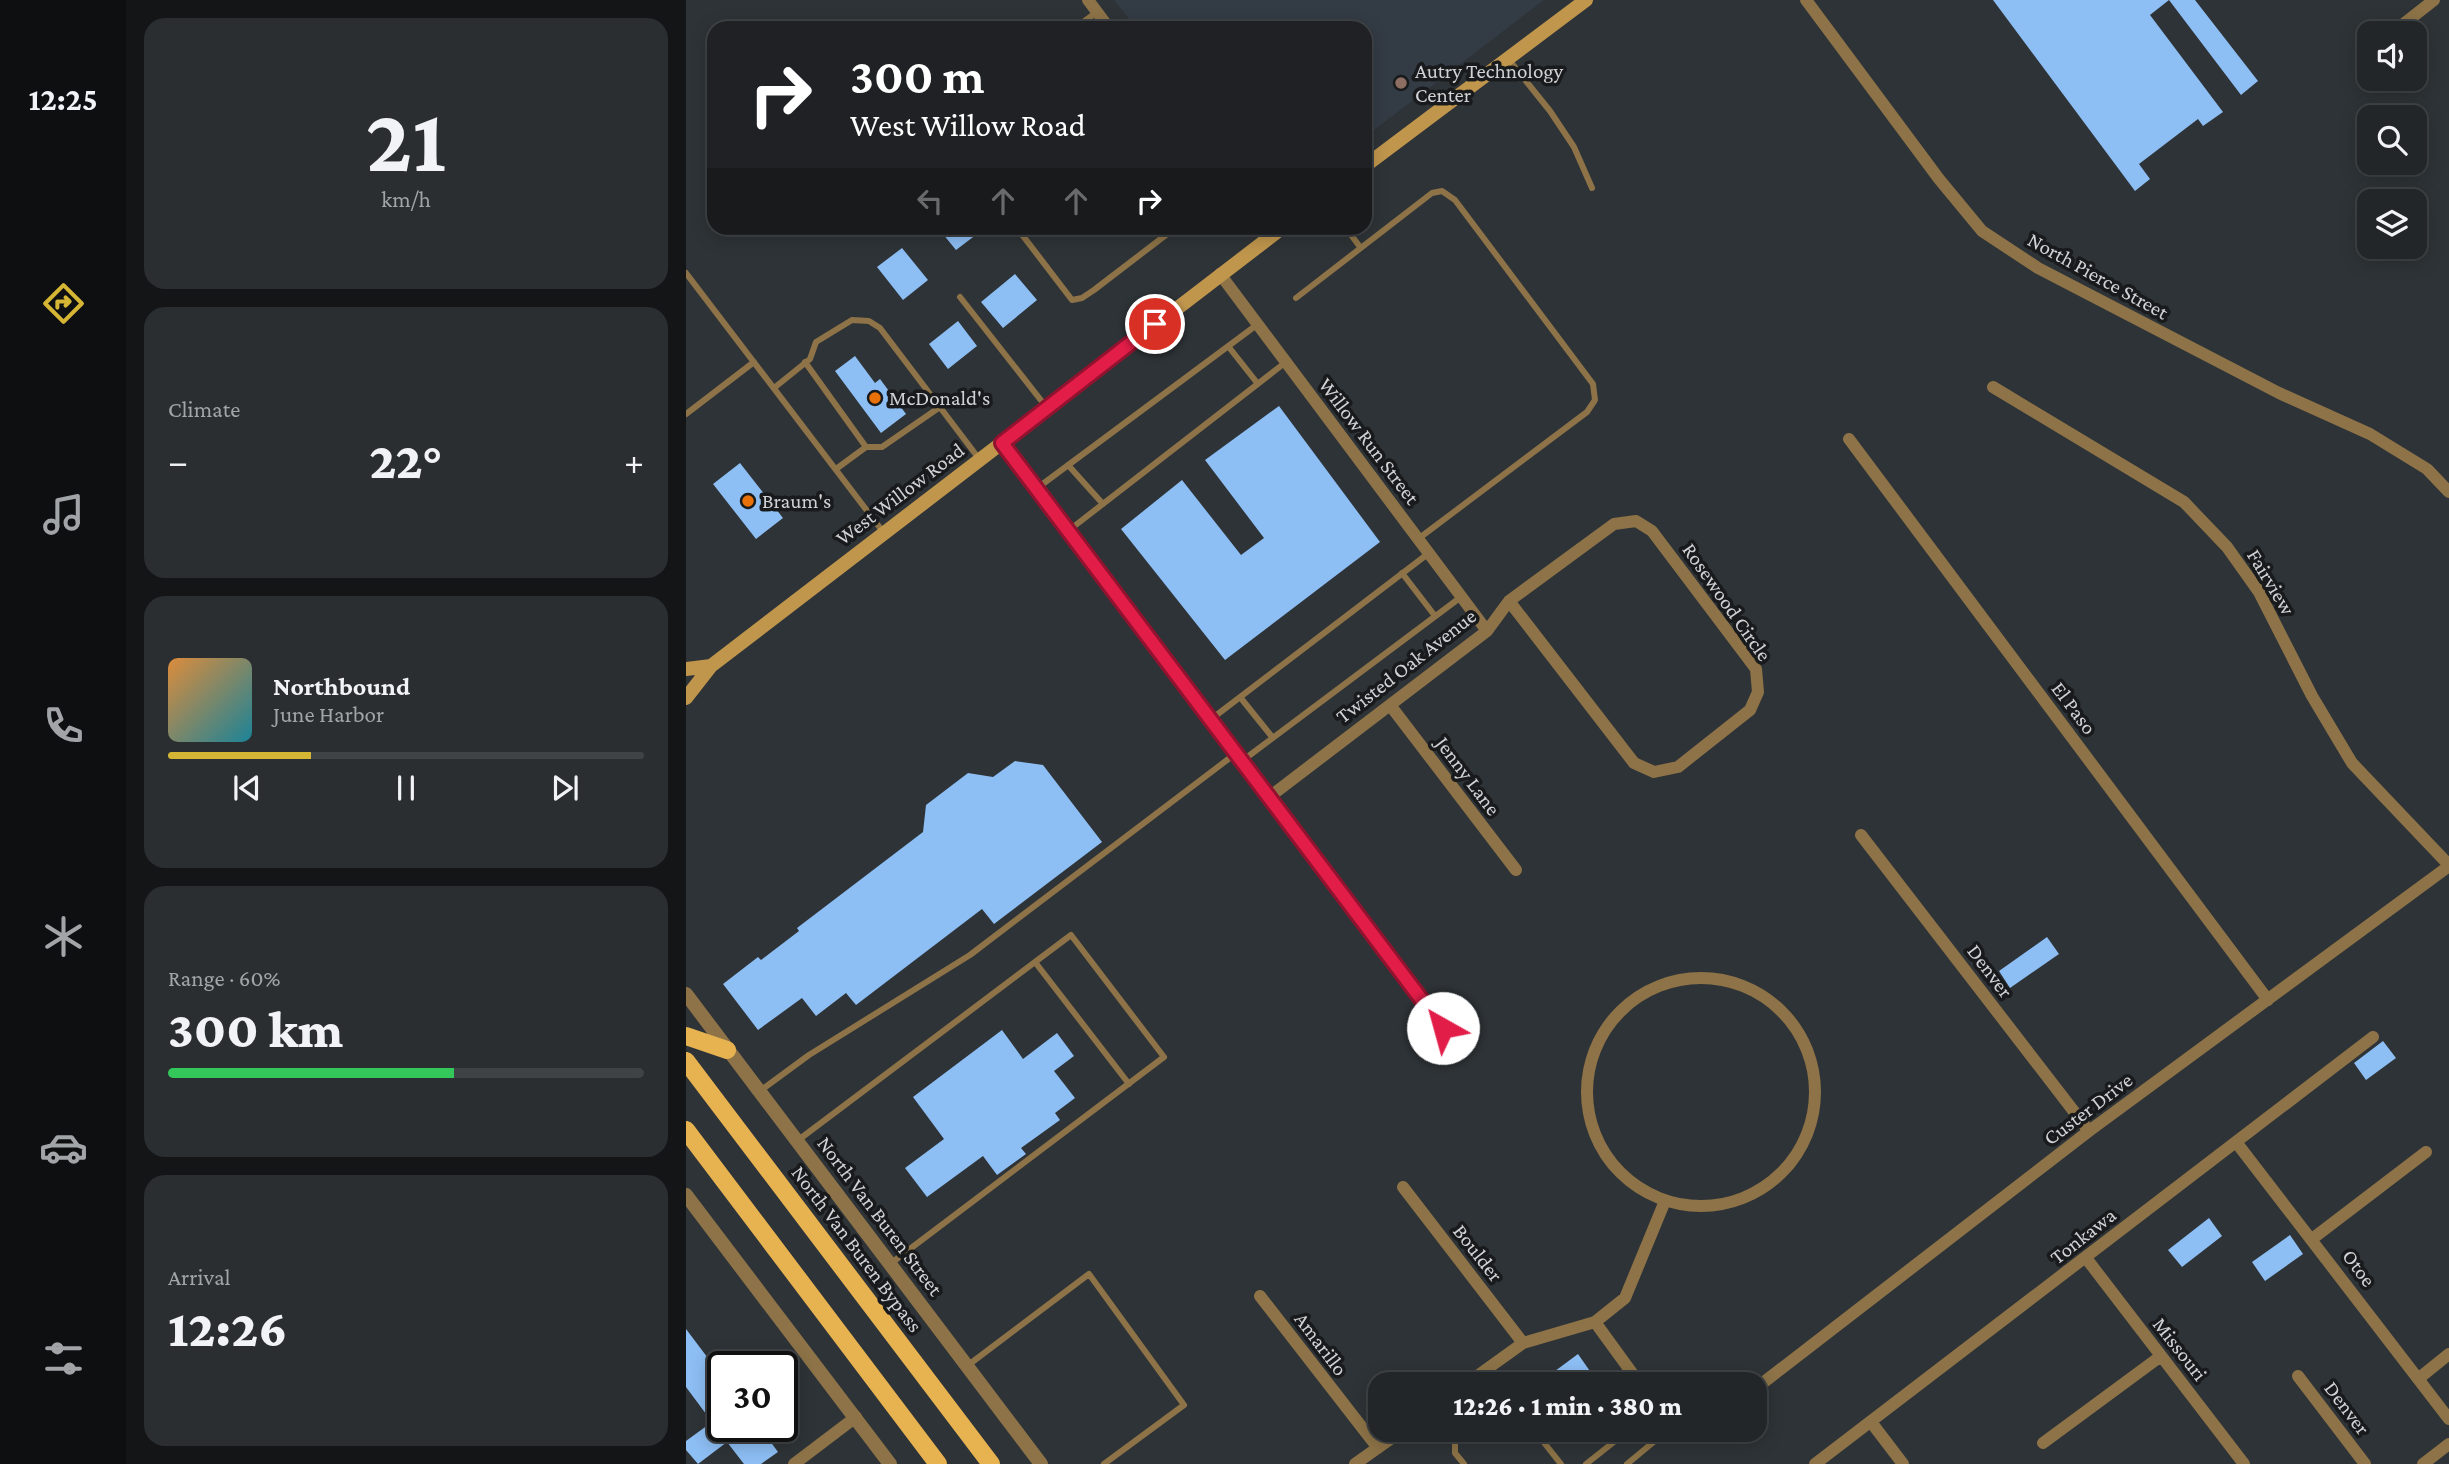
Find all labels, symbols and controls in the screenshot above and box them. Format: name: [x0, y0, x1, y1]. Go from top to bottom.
map controls: [2357, 21, 2427, 259]
button: sound: [2357, 21, 2427, 91]
icon: right: [735, 49, 826, 140]
text: 300 m: [850, 49, 984, 104]
place label: Autry Technology Center: [1415, 59, 1563, 107]
marker: Autry Technology Center: [1393, 75, 1409, 91]
text: 12:25: [28, 81, 98, 117]
text: 21: [366, 89, 446, 191]
button: search: [2357, 105, 2427, 175]
text: West Willow Road: [850, 107, 1086, 143]
icon: left: [911, 182, 949, 220]
icon: ahead: [984, 182, 1022, 220]
icon: ahead: [1057, 182, 1095, 220]
icon: right: [1130, 182, 1168, 220]
text: km/h: [381, 186, 431, 212]
button: layers: [2357, 189, 2427, 259]
street label: North Pierce Street: [2024, 227, 2173, 325]
icon: directions: [39, 279, 88, 328]
pin: [1125, 294, 1185, 354]
icon: arrive: [1136, 305, 1174, 343]
street label: Willow Run Street: [1314, 373, 1425, 510]
place label: McDonald's: [889, 386, 990, 410]
marker: McDonald's: [867, 390, 883, 406]
text: Climate: [168, 396, 240, 422]
text: 22°: [369, 431, 443, 489]
street label: West Willow Road: [831, 438, 969, 550]
text: −: [168, 440, 188, 482]
text: +: [624, 440, 644, 482]
place label: Braum's: [762, 489, 831, 513]
icon: music: [39, 490, 88, 539]
marker: Braum's: [740, 493, 756, 509]
street label: Rosewood Circle: [1677, 538, 1777, 666]
street label: Fairview: [2242, 545, 2300, 620]
street label: Twisted Oak Avenue: [1331, 604, 1481, 728]
text: Northbound: [273, 672, 410, 701]
street label: El Paso: [2047, 677, 2101, 739]
icon: phone: [39, 701, 88, 750]
text: June Harbor: [273, 701, 384, 727]
street label: Jenny Lane: [1429, 730, 1505, 820]
icon: previous: [228, 769, 266, 807]
icon: pause: [387, 769, 425, 807]
icon: next: [546, 769, 584, 807]
icon: climate: [39, 912, 88, 961]
street label: Denver: [1962, 940, 2018, 1003]
text: Range · 60%: [168, 965, 281, 991]
position arrow: [1406, 991, 1480, 1065]
text: 300 km: [168, 1000, 343, 1058]
street label: Custer Drive: [2039, 1068, 2137, 1150]
icon: car: [39, 1123, 88, 1172]
street label: North Van Buren Street: [812, 1132, 948, 1301]
street label: North Van Buren Bypass: [787, 1161, 927, 1337]
street label: Tonkawa: [2045, 1203, 2121, 1269]
street label: Boulder: [1448, 1219, 1508, 1287]
street label: Otoe: [2337, 1245, 2381, 1291]
text: Arrival: [168, 1264, 231, 1290]
text: 12:26: [168, 1299, 287, 1357]
street label: Amarillo: [1289, 1308, 1353, 1380]
street label: Missouri: [2148, 1312, 2213, 1386]
icon: filters: [39, 1334, 88, 1383]
speed limit sign: 30: [707, 1351, 798, 1442]
street label: Denver: [2319, 1377, 2375, 1440]
text: 12:26 · 1 min · 380 m: [1453, 1392, 1682, 1421]

